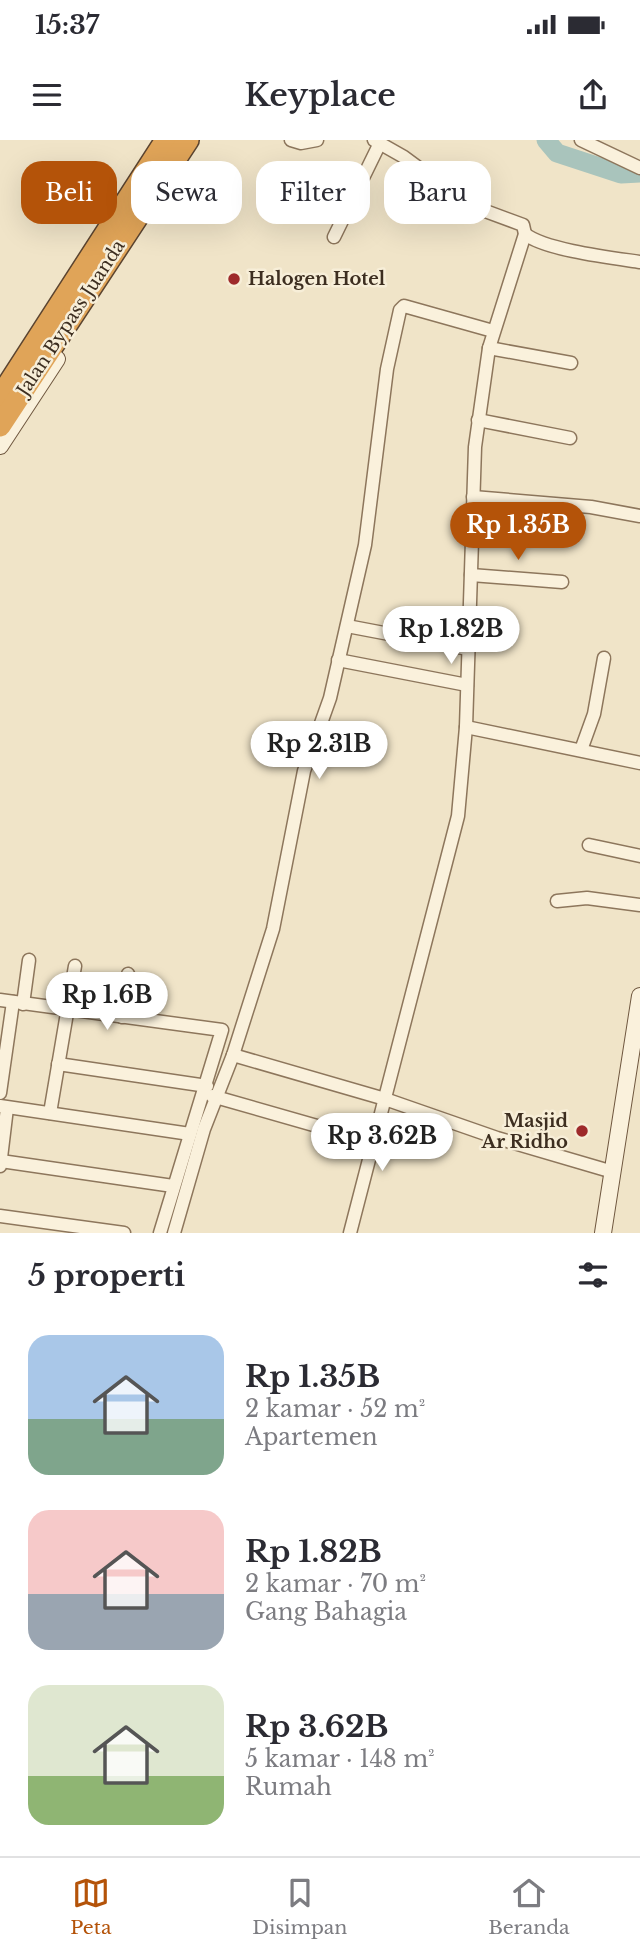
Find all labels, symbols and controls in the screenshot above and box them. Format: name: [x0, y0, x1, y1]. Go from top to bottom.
text: 15:37: [35, 9, 99, 41]
text: Keyplace: [244, 75, 396, 115]
icon: menu: [28, 76, 66, 114]
icon: share: [574, 76, 612, 114]
chip: Beli: [21, 161, 117, 224]
chip: Sewa: [131, 161, 242, 224]
chip: Filter: [256, 161, 370, 224]
chip: Baru: [384, 161, 491, 224]
street label: Jalan Bypass Juanda: [11, 236, 130, 402]
place label: Halogen Hotel: [248, 268, 386, 290]
marker: Halogen Hotel: [226, 271, 242, 287]
pin: Rp 1.35B: [446, 502, 590, 562]
text: Rp 1.35B: [466, 511, 570, 539]
pin: Rp 1.82B: [379, 606, 523, 666]
text: Rp 1.82B: [399, 615, 503, 643]
pin: Rp 2.31B: [247, 722, 391, 781]
text: Rp 2.31B: [267, 730, 371, 758]
pin: Rp 1.6B: [42, 972, 172, 1032]
text: Rp 1.6B: [62, 981, 152, 1009]
place label: Masjid Ar Ridho: [481, 1110, 569, 1153]
pin: Rp 3.62B: [310, 1114, 454, 1173]
text: Rp 3.62B: [327, 1122, 437, 1150]
marker: Masjid Ar Ridho: [574, 1123, 590, 1139]
icon: filters: [574, 1256, 612, 1294]
text: 5 properti: [28, 1257, 185, 1294]
text: Rp 1.35B: [245, 1358, 380, 1395]
icon: home: [84, 1363, 168, 1447]
text: 2 kamar · 52 m²: [245, 1395, 425, 1423]
text: Apartemen: [245, 1423, 378, 1451]
text: Rp 1.82B: [245, 1533, 382, 1570]
icon: home: [84, 1538, 168, 1622]
text: 2 kamar · 70 m²: [245, 1570, 426, 1598]
text: Gang Bahagia: [245, 1598, 407, 1626]
text: Rp 3.62B: [245, 1708, 389, 1745]
icon: home: [84, 1713, 168, 1797]
text: 5 kamar · 148 m²: [245, 1745, 435, 1773]
text: Rumah: [245, 1773, 332, 1801]
tab: Peta: [70, 1874, 111, 1939]
tab: Disimpan: [252, 1874, 347, 1939]
tab: Beranda: [488, 1874, 570, 1939]

